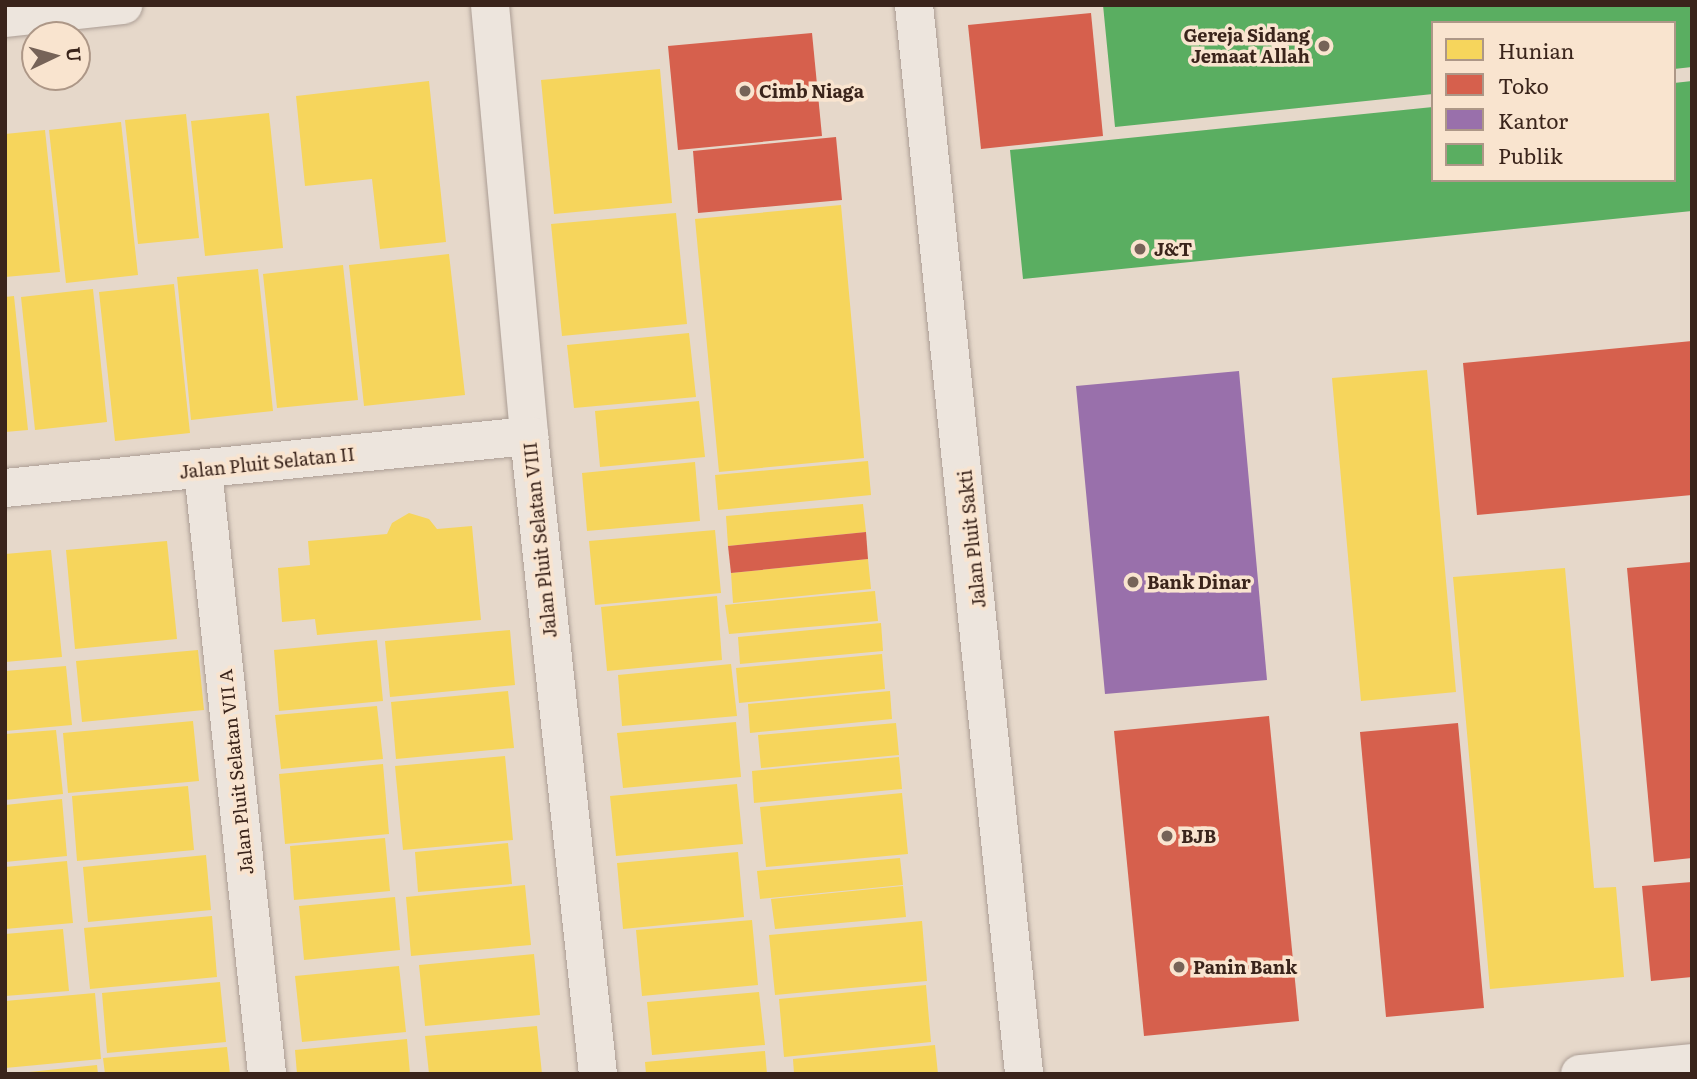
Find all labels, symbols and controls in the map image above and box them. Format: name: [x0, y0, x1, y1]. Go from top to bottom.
north arrow: [21, 21, 91, 91]
legend: [1431, 21, 1676, 182]
place label: Gereja Sidang Jemaat Allah: [1184, 25, 1310, 68]
text: Hunian: [1498, 34, 1574, 65]
marker: Gereja Sidang Jemaat Allah: [1316, 38, 1332, 54]
text: U: [60, 46, 90, 63]
text: Toko: [1498, 69, 1549, 100]
place label: Cimb Niaga: [759, 80, 864, 102]
marker: Cimb Niaga: [737, 83, 753, 99]
text: Kantor: [1498, 104, 1568, 135]
text: Publik: [1498, 139, 1563, 170]
place label: J&T: [1154, 238, 1192, 260]
marker: J&T: [1132, 241, 1148, 257]
street label: Jalan Pluit Selatan VIII: [519, 441, 561, 639]
street label: Jalan Pluit Selatan II: [178, 443, 356, 483]
street label: Jalan Pluit Sakti: [954, 469, 990, 609]
place label: Bank Dinar: [1147, 571, 1251, 593]
marker: Bank Dinar: [1125, 574, 1141, 590]
street label: Jalan Pluit Selatan VII A: [214, 668, 258, 876]
place label: BJB: [1181, 825, 1216, 847]
marker: BJB: [1159, 828, 1175, 844]
place label: Panin Bank: [1193, 956, 1297, 978]
marker: Panin Bank: [1171, 959, 1187, 975]

